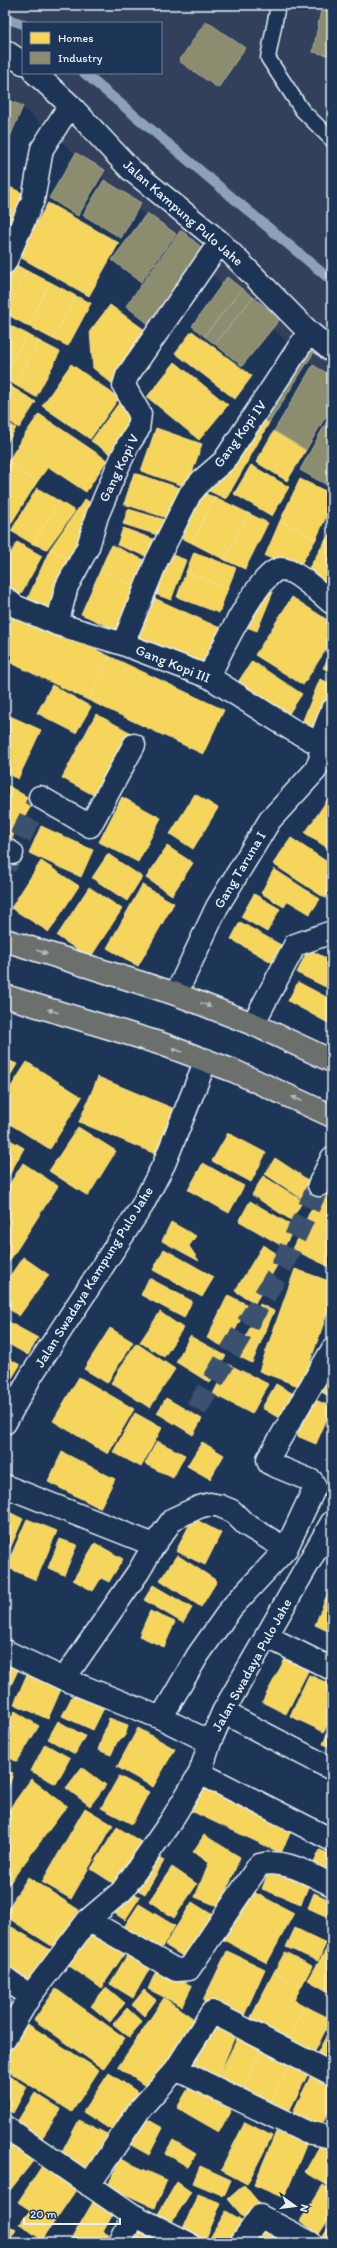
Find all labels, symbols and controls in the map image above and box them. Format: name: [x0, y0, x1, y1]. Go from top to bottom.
legend: [22, 22, 162, 74]
text: Homes: [58, 31, 94, 45]
text: Industry: [58, 51, 103, 65]
street label: Jalan Kampung Pulo Jahe: [120, 156, 247, 270]
street label: Gang Kopi IV: [210, 397, 270, 471]
street label: Gang Kopi V: [95, 431, 143, 505]
street label: Gang Kopi III: [133, 641, 213, 687]
street label: Gang Taruna I: [210, 828, 270, 912]
one-way arrow: [37, 949, 49, 955]
one-way arrow: [200, 1003, 212, 1009]
one-way arrow: [46, 1008, 58, 1014]
one-way arrow: [170, 1046, 182, 1052]
one-way arrow: [290, 1096, 302, 1102]
street label: Jalan Swadaya Kampung Pulo Jahe: [31, 1183, 157, 1371]
street label: Jalan Swadaya Pulo Jahe: [208, 1595, 296, 1734]
north arrow: [275, 2186, 315, 2226]
scale bar: [24, 2200, 120, 2226]
text: N: [297, 2203, 311, 2213]
text: 20 m: [30, 2207, 57, 2221]

